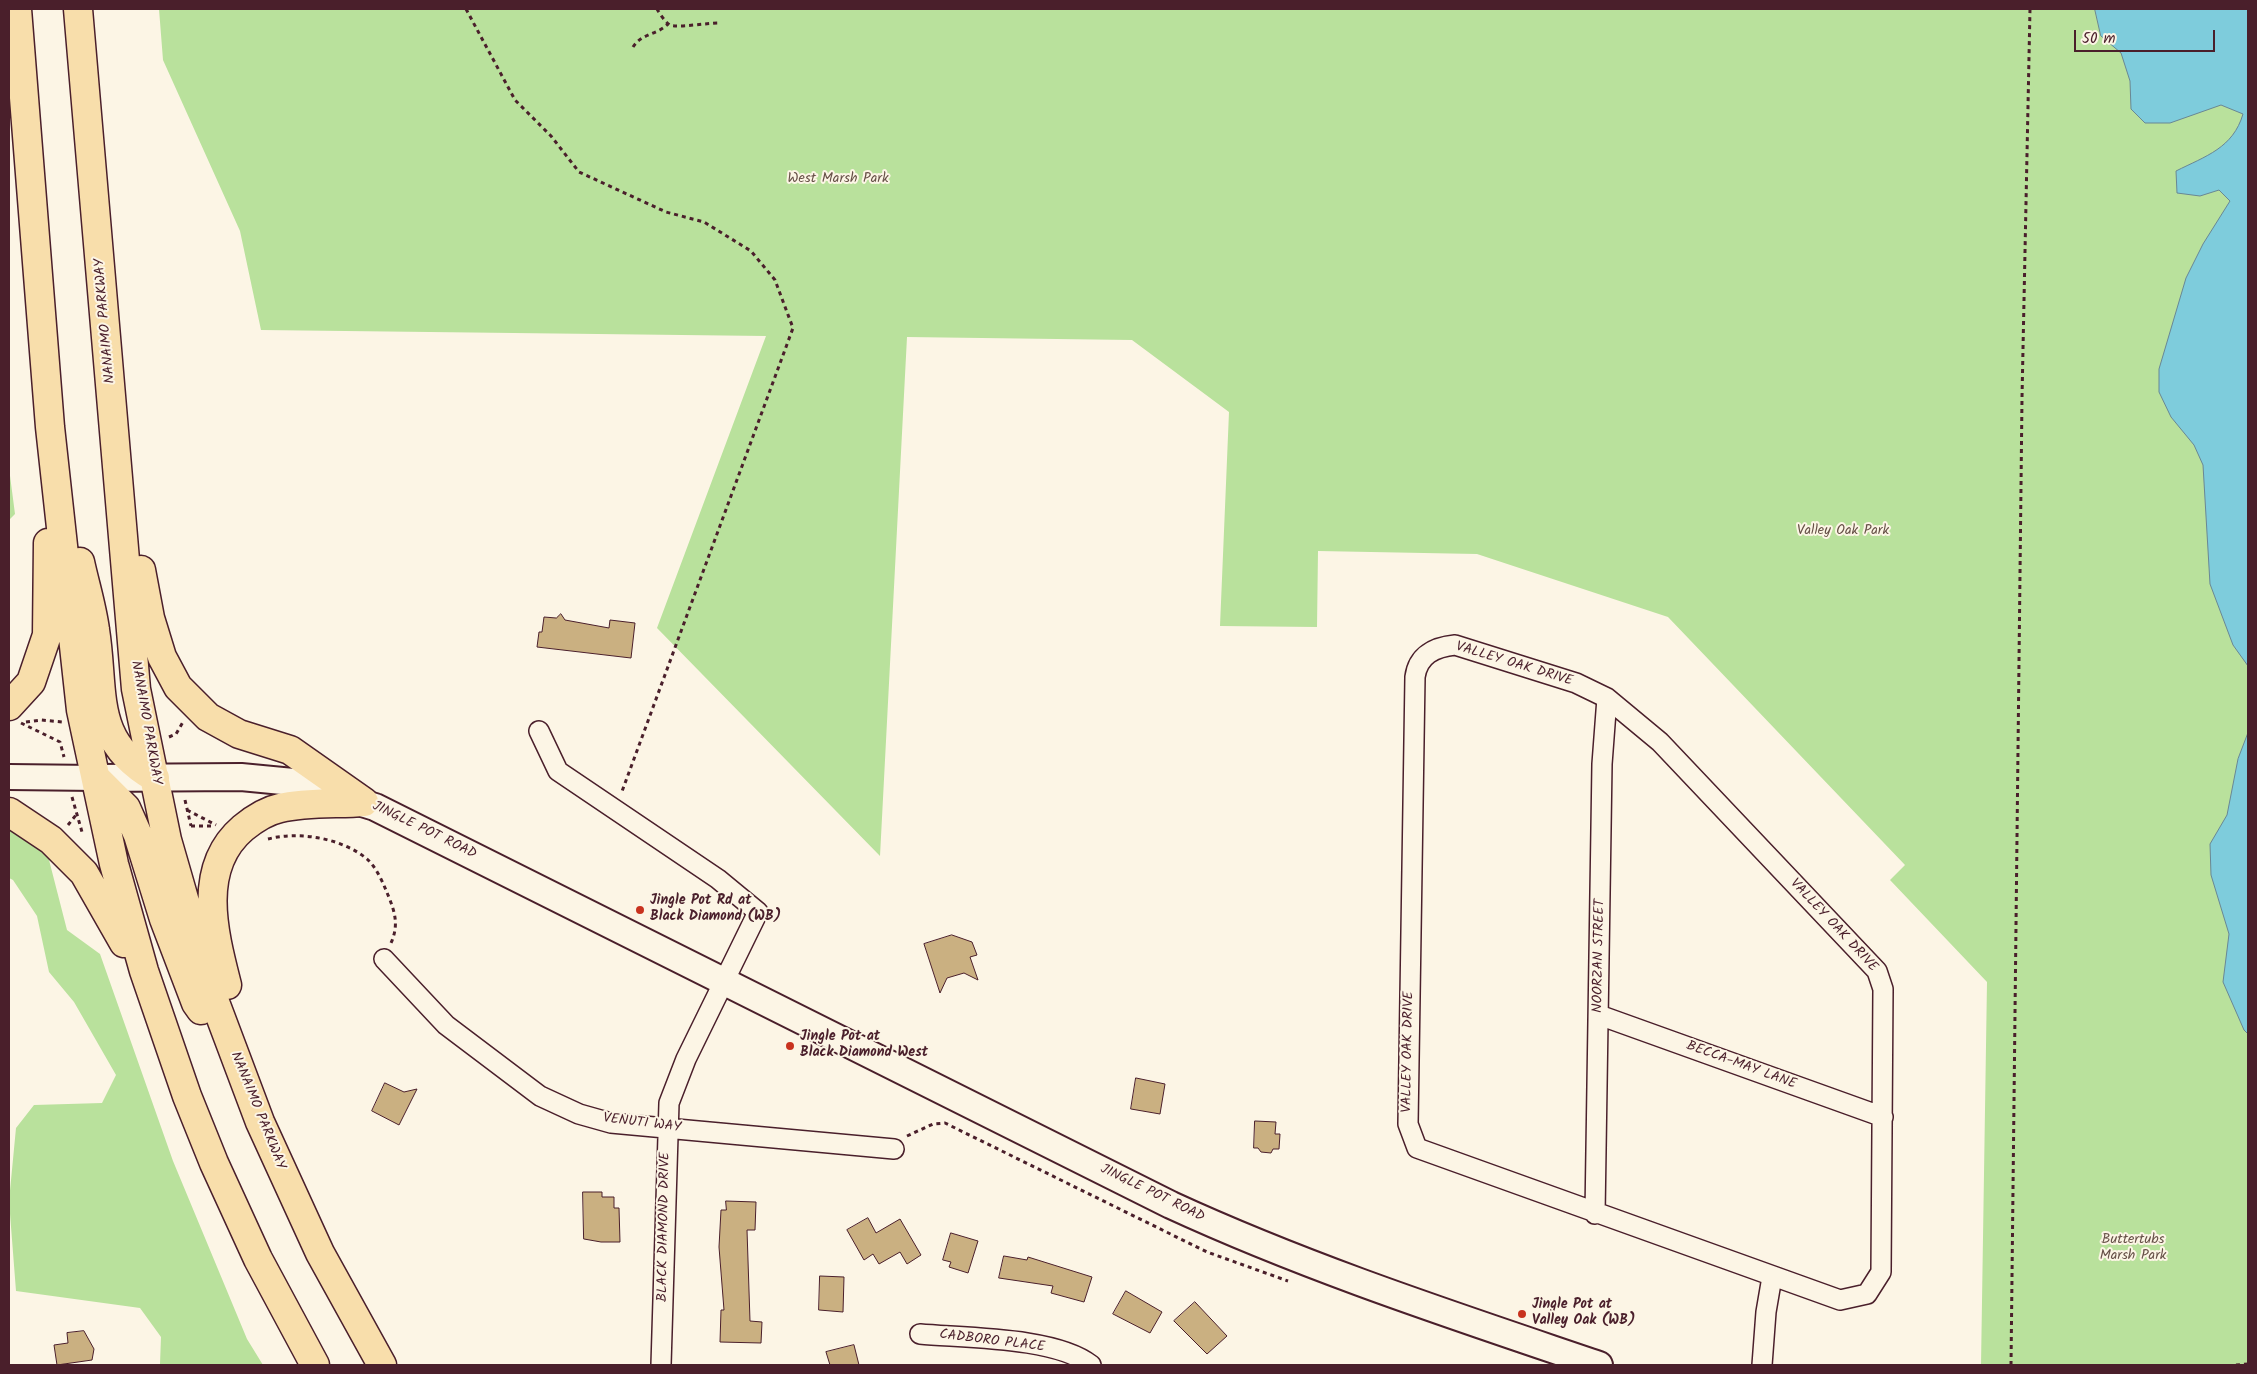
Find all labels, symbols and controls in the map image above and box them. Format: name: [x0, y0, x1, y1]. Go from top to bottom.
scale bar: [2077, 20, 2218, 52]
text: 50 m: [2082, 27, 2116, 51]
park label: West Marsh Park: [788, 172, 888, 188]
street label: NANAIMO PARKWAY: [92, 258, 120, 384]
park label: Valley Oak Park: [1797, 524, 1889, 540]
street label: VALLEY OAK DRIVE: [1454, 639, 1574, 691]
street label: NANAIMO PARKWAY: [126, 660, 164, 786]
street label: JINGLE POT ROAD: [369, 798, 479, 864]
street label: VALLEY OAK DRIVE: [1786, 876, 1880, 976]
place label: Jingle Pot Rd at Black Diamond (WB): [650, 894, 781, 926]
street label: NOORZAN STREET: [1591, 899, 1609, 1013]
marker: Jingle Pot Rd at Black Diamond (WB): [634, 904, 646, 916]
street label: VALLEY OAK DRIVE: [1400, 991, 1418, 1113]
place label: Jingle Pot at Black Diamond West: [800, 1030, 928, 1062]
street label: BECCA-MAY LANE: [1684, 1038, 1798, 1094]
marker: Jingle Pot at Black Diamond West: [784, 1040, 796, 1052]
street label: NANAIMO PARKWAY: [226, 1050, 288, 1172]
street label: VENUTI WAY: [602, 1111, 682, 1137]
street label: BLACK DIAMOND DRIVE: [655, 1152, 675, 1302]
street label: JINGLE POT ROAD: [1097, 1161, 1207, 1227]
park label: Buttertubs Marsh Park: [2100, 1233, 2166, 1266]
place label: Jingle Pot at Valley Oak (WB): [1532, 1298, 1635, 1330]
marker: Jingle Pot at Valley Oak (WB): [1516, 1308, 1528, 1320]
street label: CADBORO PLACE: [938, 1327, 1046, 1357]

